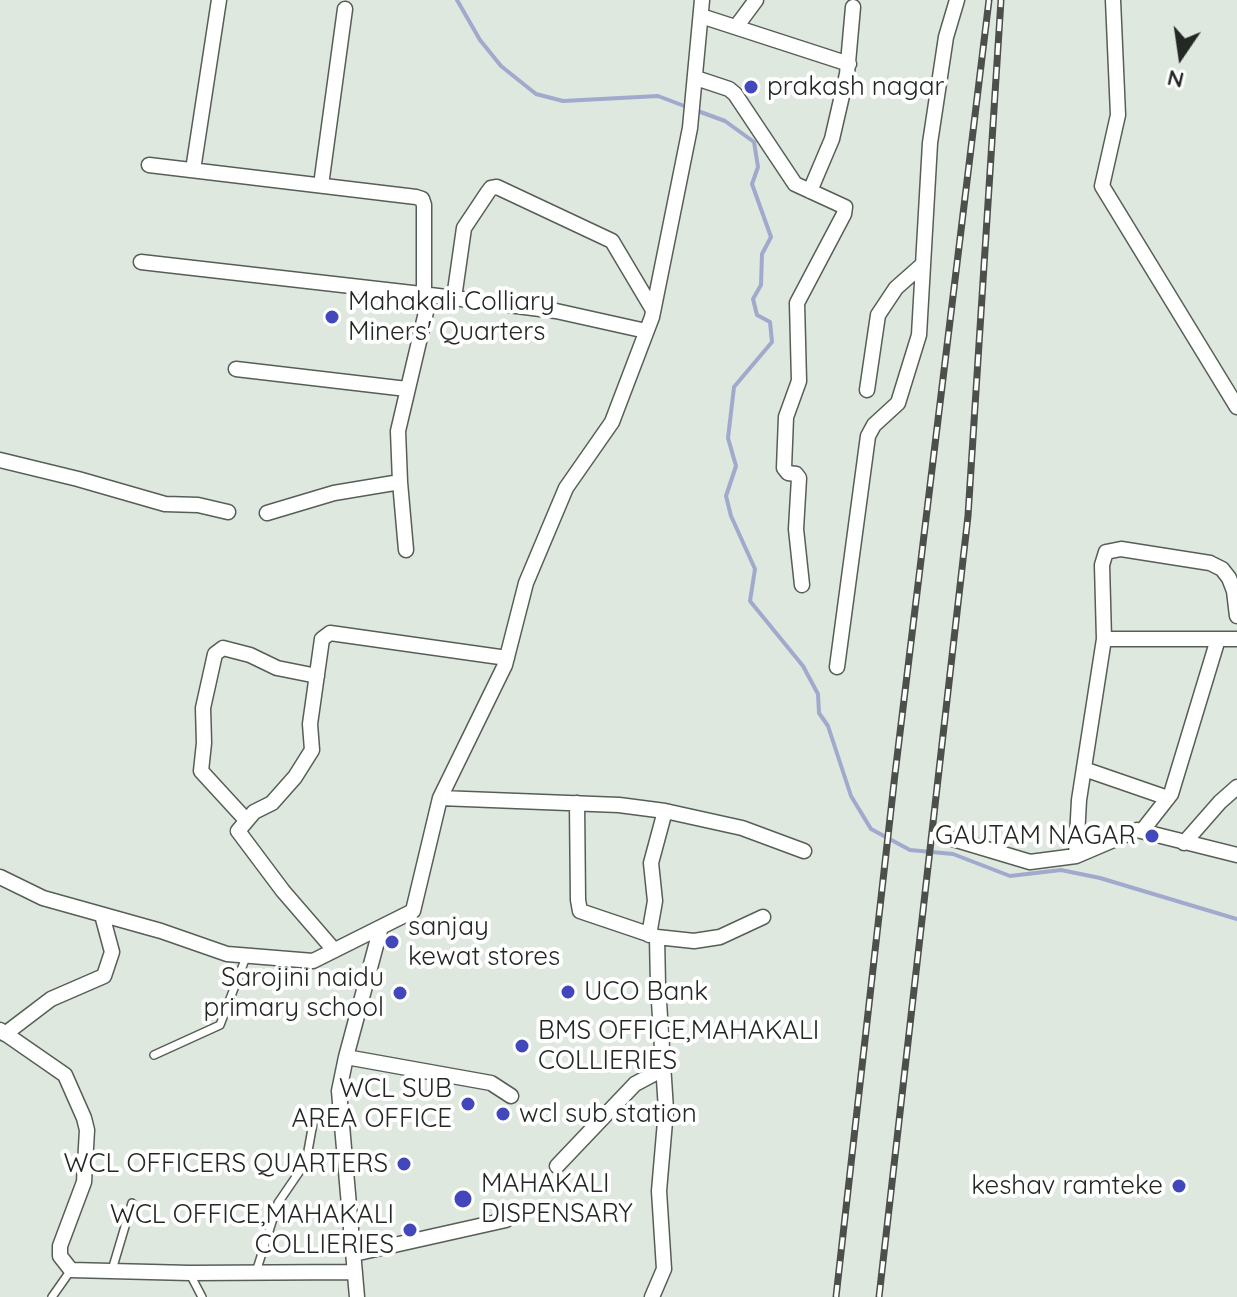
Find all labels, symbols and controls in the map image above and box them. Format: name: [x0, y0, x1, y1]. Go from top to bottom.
north arrow: [1141, 16, 1221, 96]
text: N: [1165, 64, 1187, 95]
place label: prakash nagar: [767, 71, 944, 103]
marker: prakash nagar: [742, 78, 760, 96]
place label: Mahakali Colliary Miners' Quarters: [348, 286, 555, 348]
marker: Mahakali Colliary Miners' Quarters: [323, 308, 341, 326]
place label: GAUTAM NAGAR: [935, 820, 1136, 852]
marker: GAUTAM NAGAR: [1143, 827, 1161, 845]
place label: sanjay kewat stores: [408, 911, 560, 972]
marker: sanjay kewat stores: [383, 933, 401, 951]
place label: Sarojini naidu primary school: [204, 962, 384, 1024]
place label: UCO Bank: [584, 976, 708, 1008]
marker: UCO Bank: [559, 983, 577, 1001]
marker: Sarojini naidu primary school: [391, 984, 409, 1002]
place label: BMS OFFICE,MAHAKALI COLLIERIES: [538, 1015, 819, 1076]
marker: BMS OFFICE,MAHAKALI COLLIERIES: [513, 1037, 531, 1055]
place label: WCL SUB AREA OFFICE: [291, 1073, 452, 1134]
marker: WCL SUB AREA OFFICE: [459, 1095, 477, 1113]
place label: wcl sub station: [519, 1098, 697, 1130]
marker: wcl sub station: [494, 1105, 512, 1123]
place label: WCL OFFICERS QUARTERS: [64, 1148, 388, 1180]
marker: WCL OFFICERS QUARTERS: [395, 1155, 413, 1173]
place label: MAHAKALI DISPENSARY: [481, 1168, 633, 1230]
place label: keshav ramteke: [971, 1170, 1163, 1202]
marker: keshav ramteke: [1170, 1177, 1188, 1195]
marker: MAHAKALI DISPENSARY: [452, 1188, 474, 1210]
place label: WCL OFFICE,MAHAKALI COLLIERIES: [110, 1199, 394, 1260]
marker: WCL OFFICE,MAHAKALI COLLIERIES: [401, 1221, 419, 1239]

